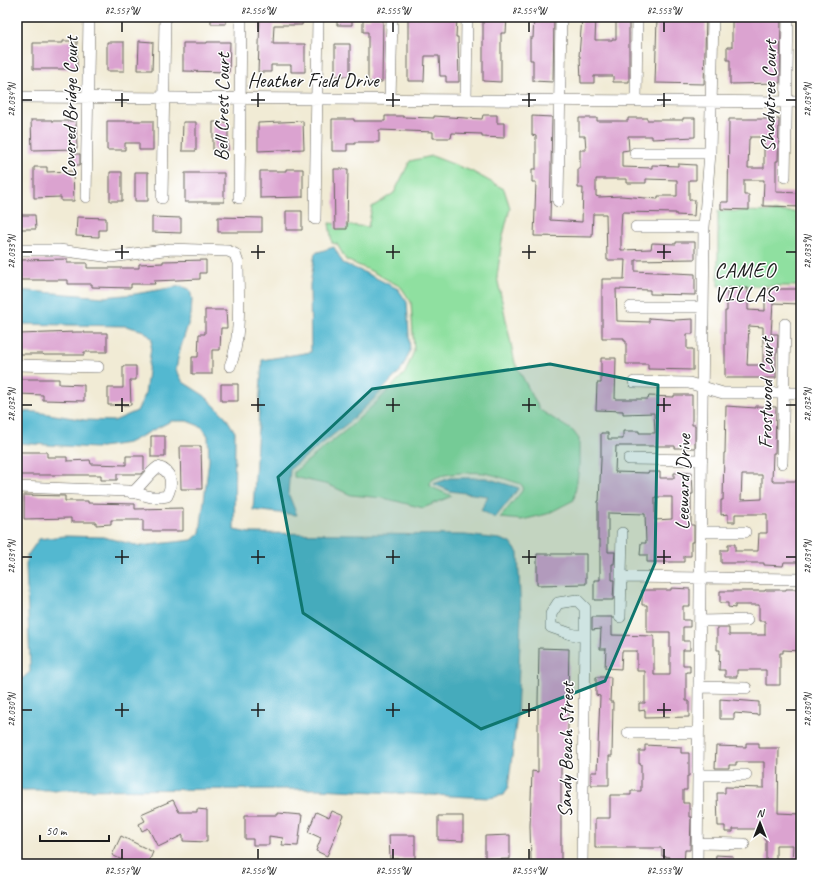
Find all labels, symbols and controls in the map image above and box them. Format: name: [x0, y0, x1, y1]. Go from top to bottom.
text: 82.557°W: [105, 4, 141, 17]
text: 82.556°W: [241, 4, 277, 17]
text: 82.555°W: [376, 4, 412, 17]
text: 82.554°W: [512, 4, 548, 17]
text: 82.553°W: [647, 4, 683, 17]
street label: Covered Bridge Court: [56, 34, 84, 178]
street label: Shadytree Court: [756, 37, 783, 152]
street label: Bell Crest Court: [209, 50, 235, 161]
street label: Heather Field Drive: [247, 68, 380, 93]
text: 28.034°N: [5, 81, 18, 117]
text: 28.034°N: [801, 81, 814, 117]
text: 28.033°N: [5, 233, 18, 269]
text: 28.033°N: [801, 233, 814, 269]
district label: CAMEO VILLAS: [714, 257, 779, 307]
street label: Frostwood Court: [753, 335, 780, 449]
text: 28.032°N: [5, 386, 18, 422]
text: 28.032°N: [801, 386, 814, 422]
street label: Leeward Drive: [670, 432, 696, 530]
text: 28.031°N: [5, 538, 18, 574]
text: 28.031°N: [801, 538, 814, 574]
street label: Sandy Beach Street: [552, 680, 580, 818]
text: 28.030°N: [5, 691, 18, 727]
text: 28.030°N: [801, 691, 814, 727]
north arrow: [740, 803, 780, 843]
text: N: [757, 806, 766, 820]
scale bar: [40, 817, 109, 843]
text: 50 m: [46, 823, 68, 839]
text: 82.557°W: [105, 864, 141, 877]
text: 82.556°W: [241, 864, 277, 877]
text: 82.555°W: [376, 864, 412, 877]
text: 82.554°W: [512, 864, 548, 877]
text: 82.553°W: [647, 864, 683, 877]

